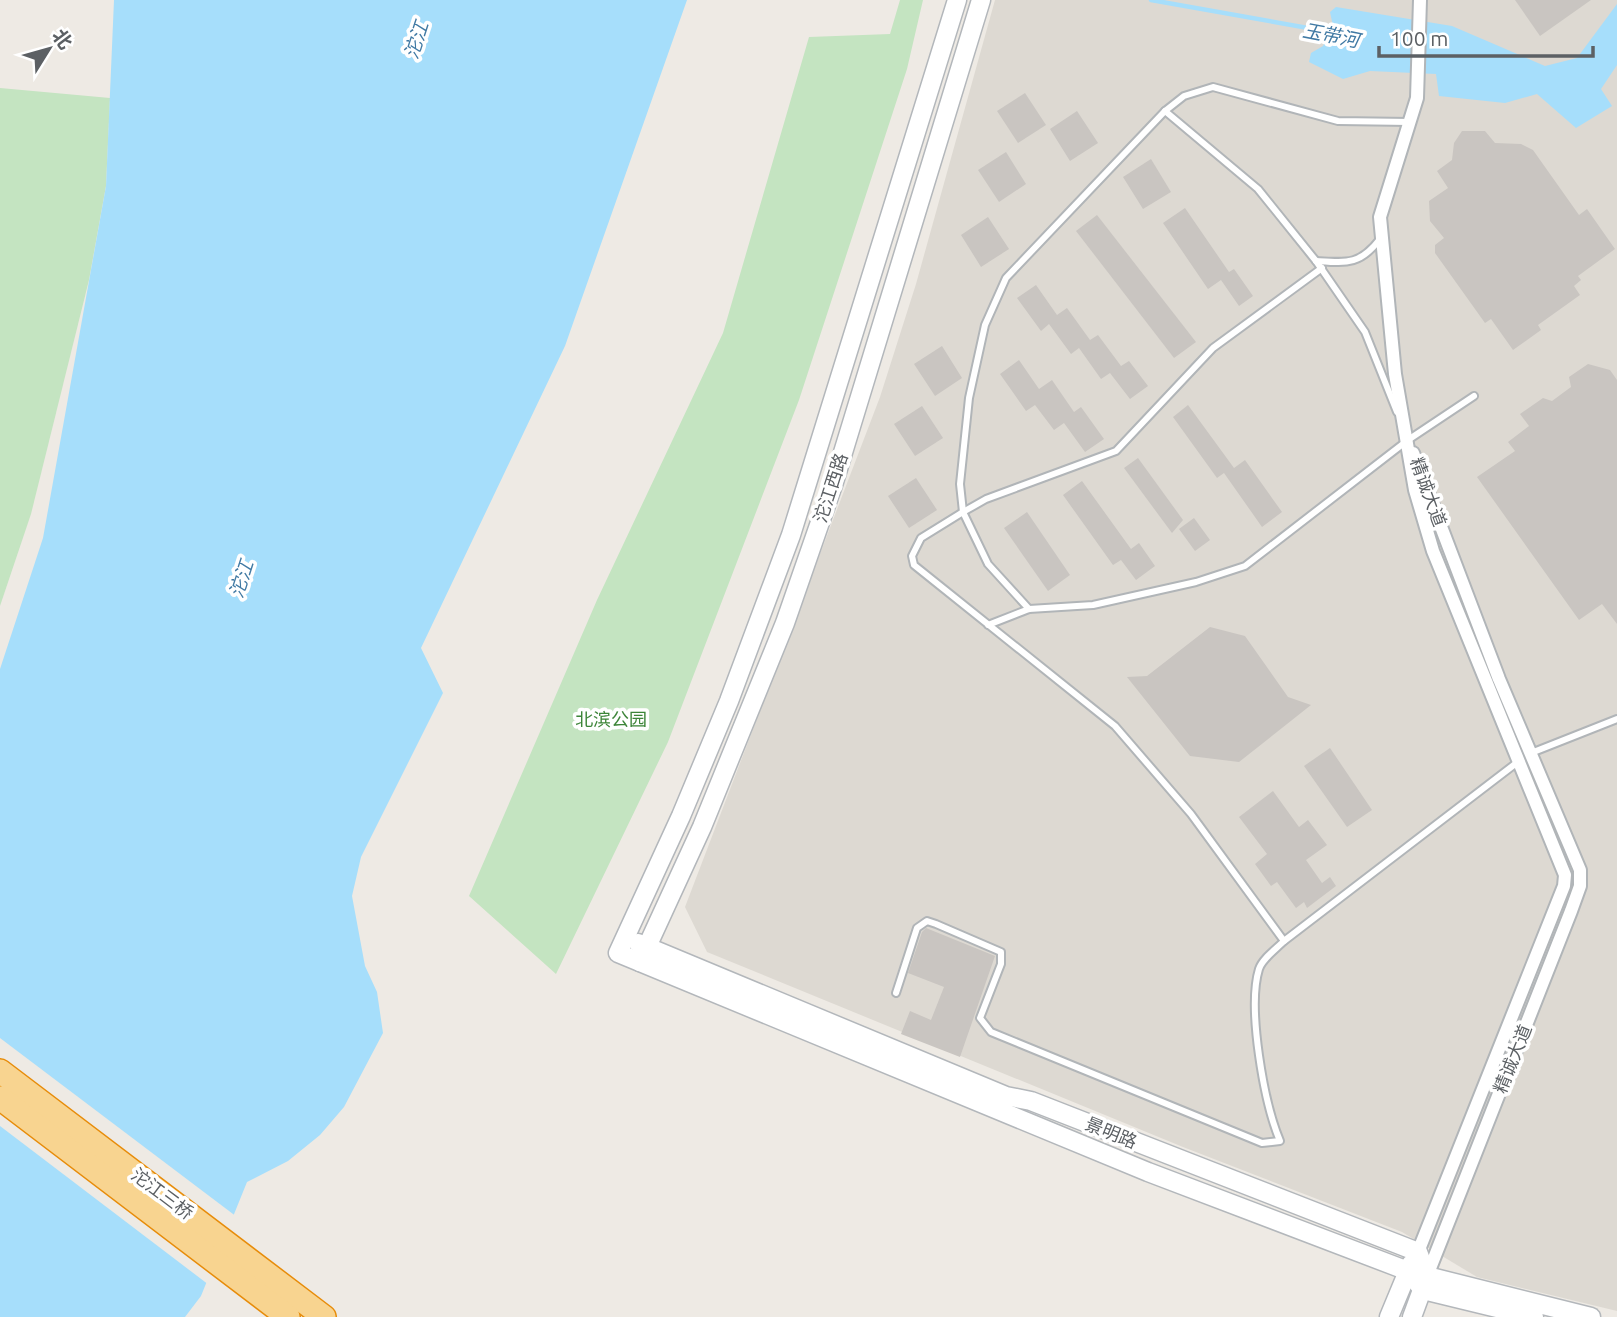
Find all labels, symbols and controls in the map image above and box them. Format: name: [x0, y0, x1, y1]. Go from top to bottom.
north arrow: [14, 14, 84, 84]
scale bar: [1379, 14, 1592, 58]
water label: 沱江: [400, 17, 433, 61]
water label: 玉带河: [1301, 19, 1365, 52]
text: 北: [48, 25, 77, 53]
text: 100 m: [1390, 26, 1448, 50]
street label: 沱江西路: [809, 450, 851, 525]
street label: 精诚大道: [1407, 454, 1451, 529]
water label: 沱江: [225, 556, 258, 600]
park label: 北滨公园: [575, 709, 647, 729]
street label: 精诚大道: [1489, 1022, 1535, 1096]
street label: 景明路: [1083, 1113, 1140, 1151]
street label: 沱江三桥: [128, 1164, 197, 1223]

